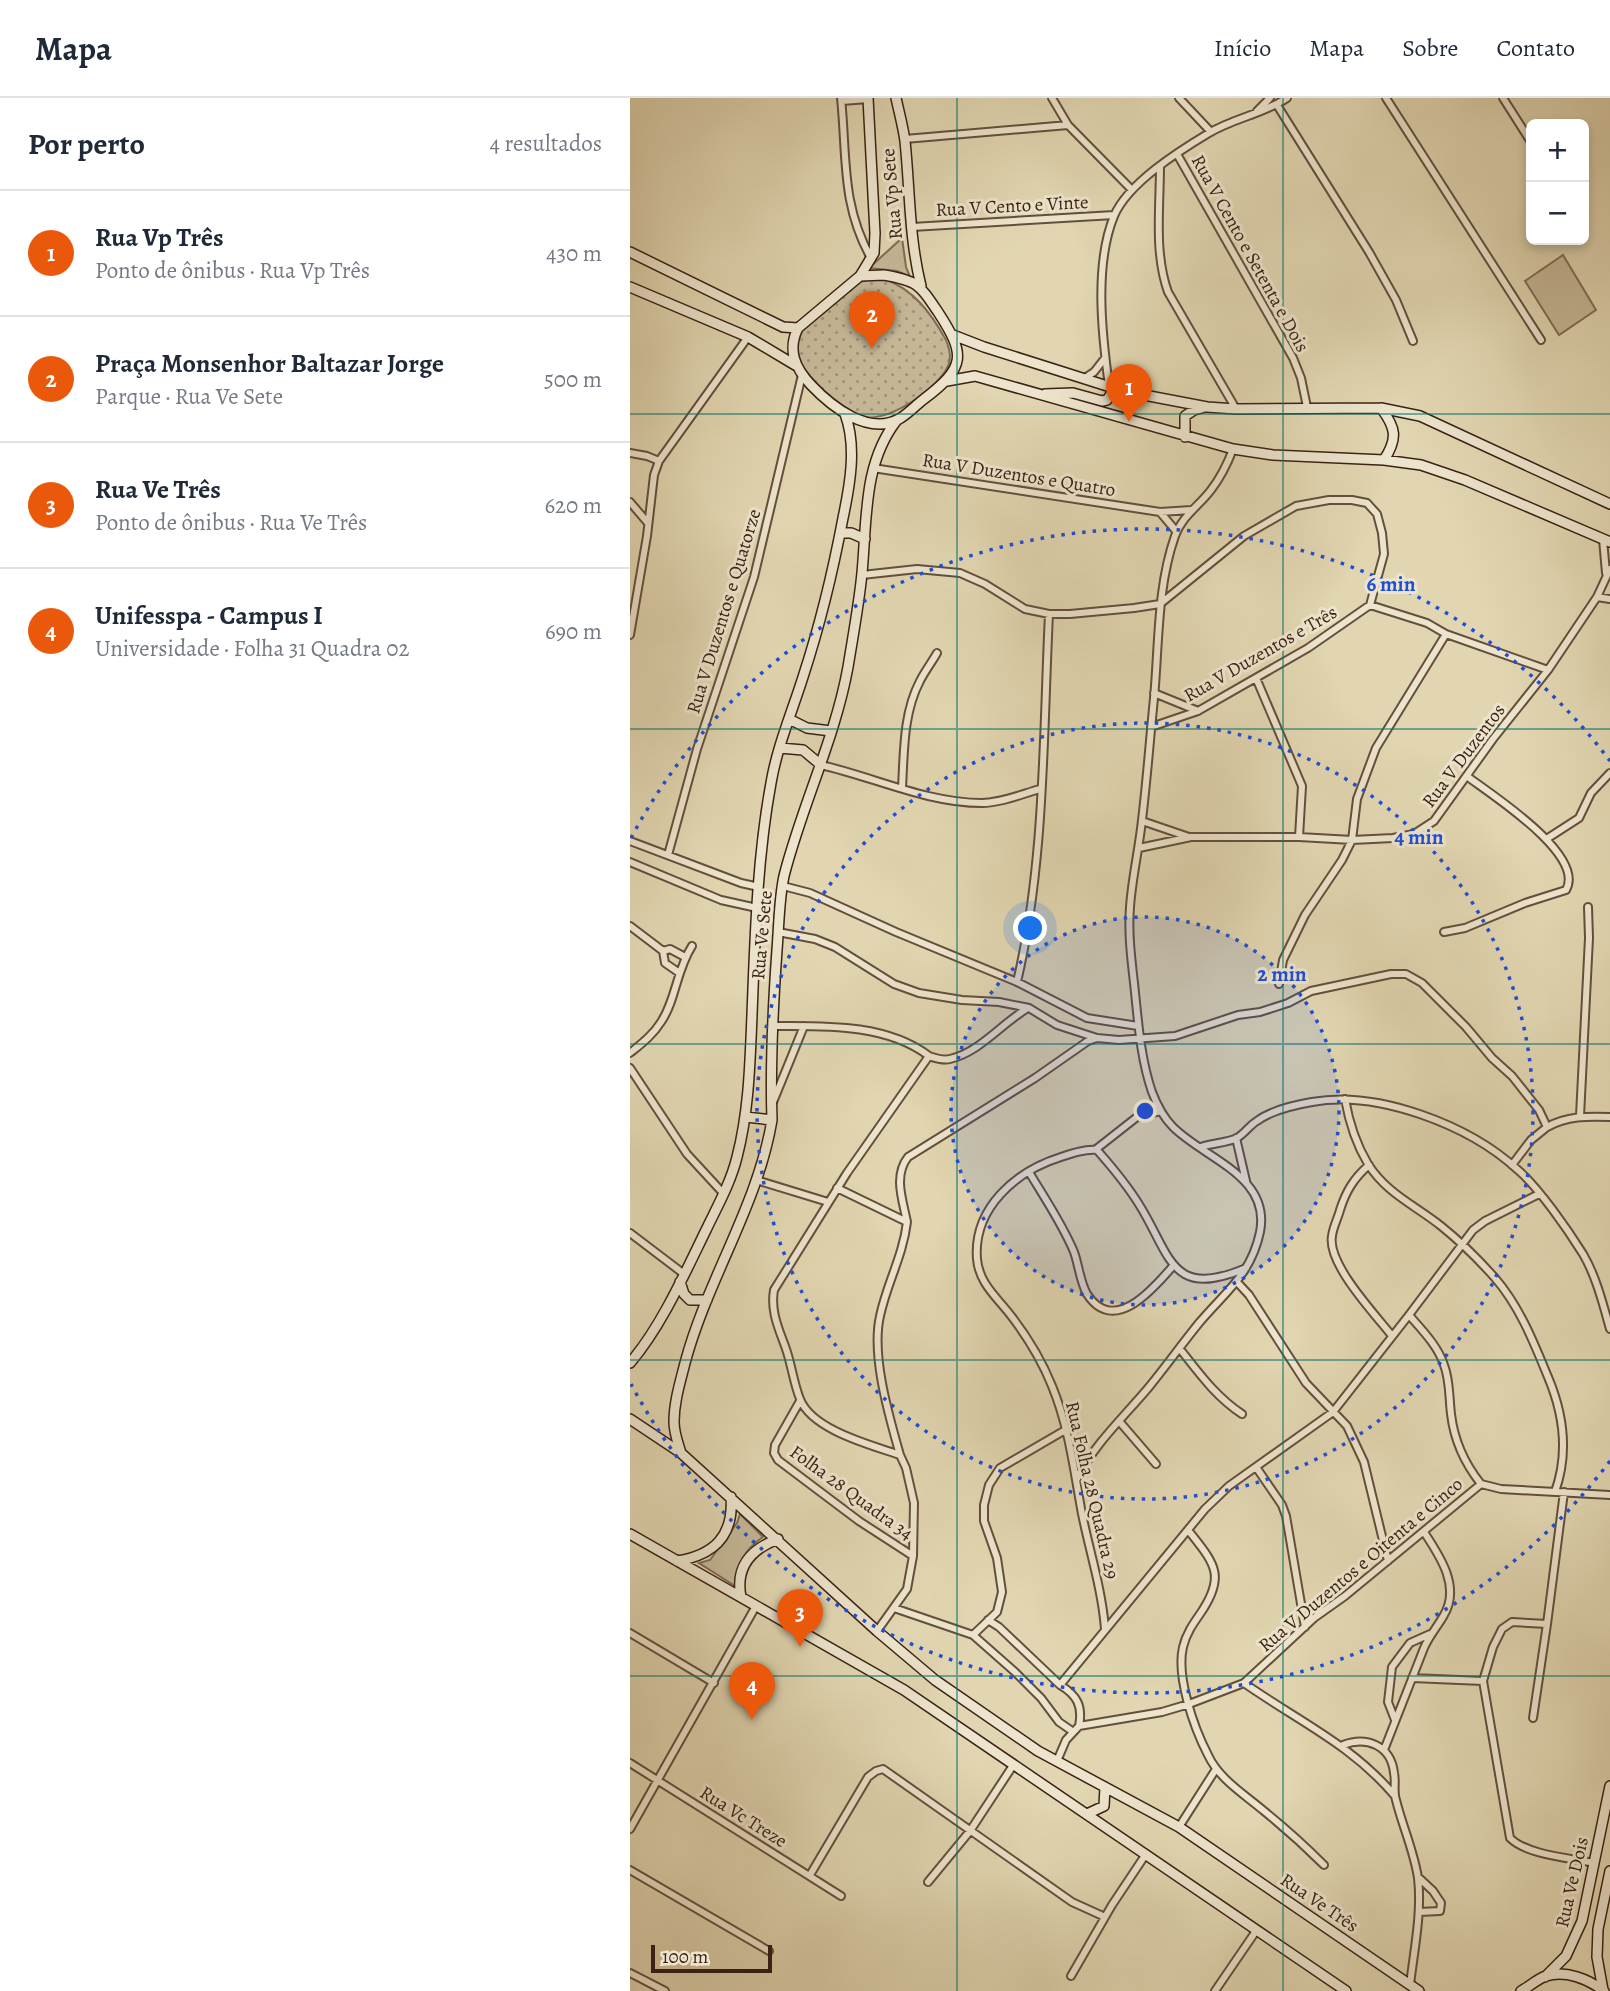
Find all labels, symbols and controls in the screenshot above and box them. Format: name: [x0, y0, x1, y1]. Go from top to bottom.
text: Mapa: [35, 26, 112, 71]
text: Início: [1214, 32, 1271, 64]
text: Mapa: [1309, 32, 1364, 64]
text: Sobre: [1402, 32, 1458, 64]
text: Contato: [1496, 32, 1575, 64]
map controls: [1526, 119, 1589, 245]
button: +: [1526, 119, 1589, 182]
text: Por perto: [28, 124, 145, 164]
text: 4 resultados: [489, 128, 602, 159]
street label: Rua Vp Sete: [875, 147, 909, 241]
street label: Rua V Cento e Setenta e Dois: [1185, 150, 1315, 357]
button: −: [1526, 182, 1589, 245]
street label: Rua V Cento e Vinte: [935, 189, 1089, 223]
text: Rua Vp Três: [95, 220, 224, 255]
text: 1: [47, 238, 55, 269]
text: 430 m: [546, 238, 602, 269]
text: Ponto de ônibus · Rua Vp Três: [95, 255, 370, 286]
pin: 2: [849, 291, 895, 349]
text: Praça Monsenhor Baltazar Jorge: [95, 346, 444, 381]
text: 2: [45, 364, 57, 395]
text: 500 m: [544, 364, 602, 395]
pin: 1: [1106, 364, 1152, 422]
text: Parque · Rua Ve Sete: [95, 381, 283, 412]
street label: Rua V Duzentos e Quatro: [920, 447, 1117, 503]
text: Rua Ve Três: [95, 472, 221, 507]
text: 3: [46, 490, 56, 521]
text: 620 m: [544, 490, 602, 521]
street label: Rua V Duzentos e Quatorze: [680, 506, 767, 717]
text: Ponto de ônibus · Rua Ve Três: [95, 507, 367, 538]
text: 6 min: [1367, 570, 1416, 598]
text: Unifesspa - Campus I: [95, 598, 323, 633]
street label: Rua V Duzentos e Três: [1179, 599, 1342, 708]
text: 4: [46, 616, 56, 647]
text: 690 m: [545, 616, 602, 647]
text: Universidade · Folha 31 Quadra 02: [95, 633, 409, 664]
street label: Rua V Duzentos: [1416, 698, 1511, 813]
text: 4 min: [1394, 823, 1444, 851]
street label: Rua Ve Sete: [745, 889, 779, 981]
your location: [1013, 911, 1047, 945]
text: 2 min: [1257, 960, 1307, 988]
centre of rings: [1133, 1099, 1157, 1123]
street label: Rua Folha 28 Quadra 29: [1059, 1399, 1125, 1582]
street label: Folha 28 Quadra 34: [784, 1439, 919, 1547]
street label: Rua V Duzentos e Oitenta e Cinco: [1253, 1471, 1468, 1658]
pin: 3: [777, 1589, 823, 1647]
pin: 4: [729, 1662, 775, 1720]
street label: Rua Vc Treze: [695, 1780, 792, 1854]
street label: Rua Ve Dois: [1549, 1834, 1595, 1930]
street label: Rua Ve Três: [1275, 1867, 1364, 1939]
scale bar: [651, 1942, 772, 1974]
text: 100 m: [662, 1944, 708, 1970]

